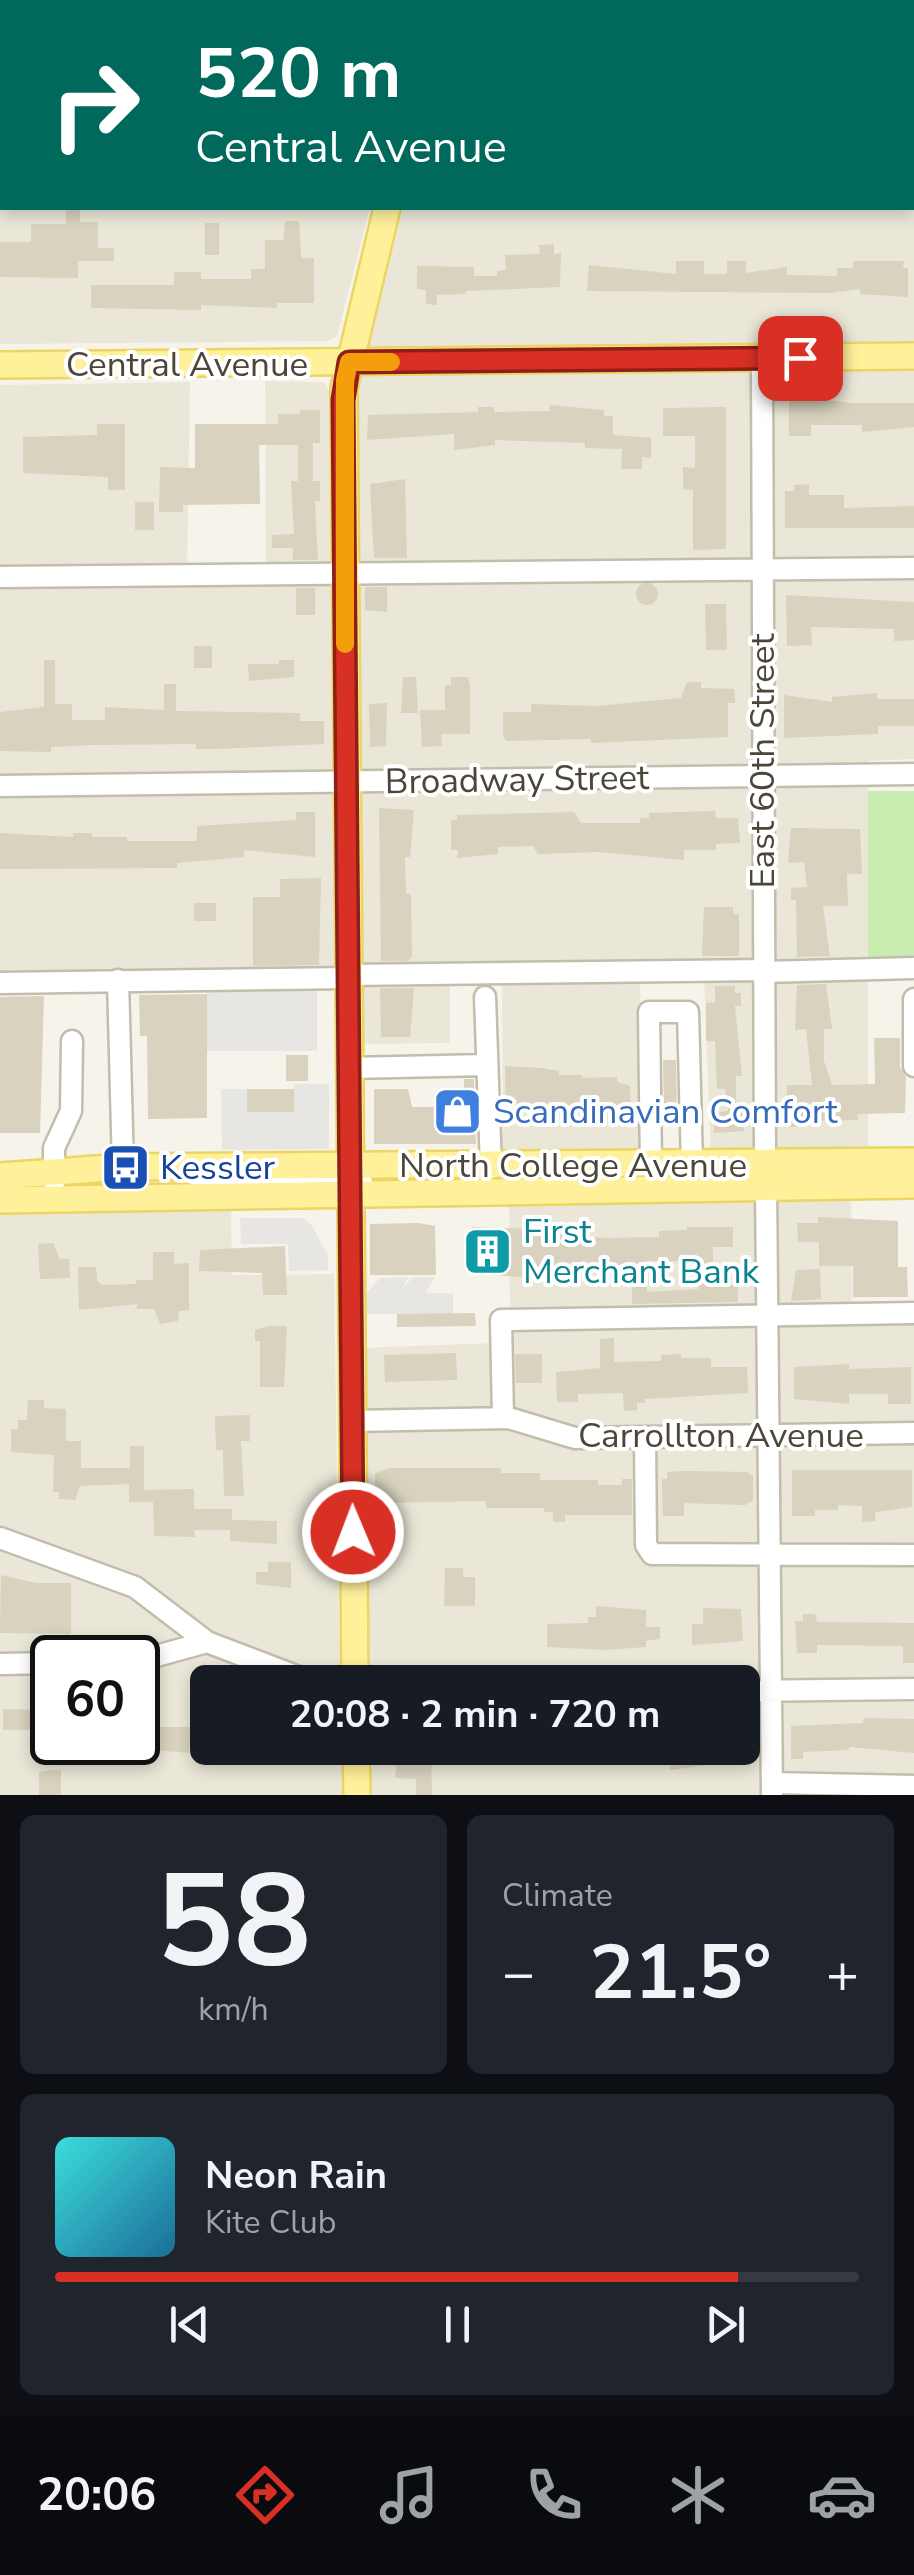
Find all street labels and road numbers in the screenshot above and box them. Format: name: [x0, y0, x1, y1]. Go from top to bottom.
street label: Central Avenue: [66, 341, 308, 388]
street label: East 60th Street: [739, 633, 786, 889]
street label: Broadway Street: [384, 754, 650, 805]
street label: North College Avenue: [399, 1142, 747, 1189]
street label: Carrollton Avenue: [578, 1412, 864, 1459]

